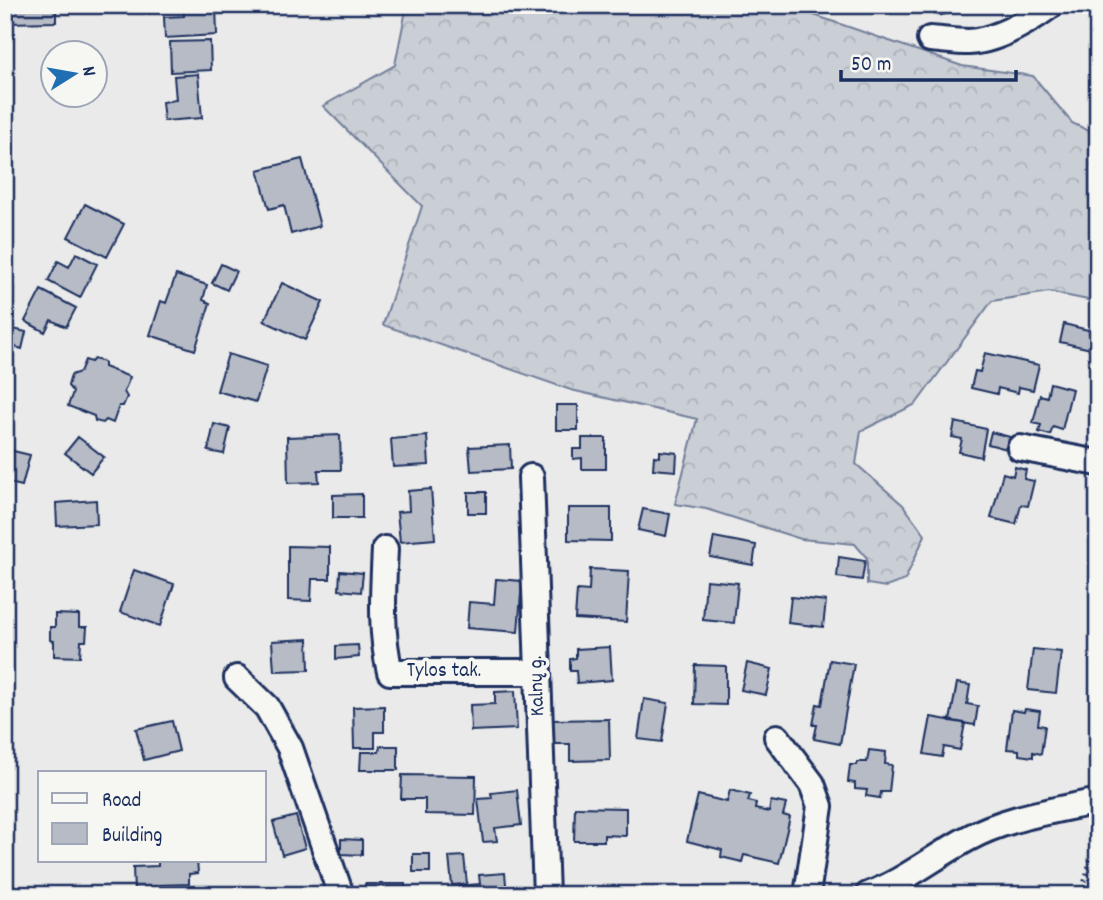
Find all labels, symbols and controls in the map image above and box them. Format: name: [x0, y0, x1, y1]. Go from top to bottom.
north arrow: [38, 38, 108, 108]
scale bar: [841, 38, 1016, 82]
text: 50 m: [851, 51, 891, 81]
text: N: [73, 64, 101, 79]
street label: Kalnų g.: [522, 655, 554, 717]
street label: Tylos tak.: [407, 657, 481, 687]
legend: [38, 771, 266, 862]
text: Road: [102, 787, 141, 817]
text: Building: [102, 822, 162, 852]

